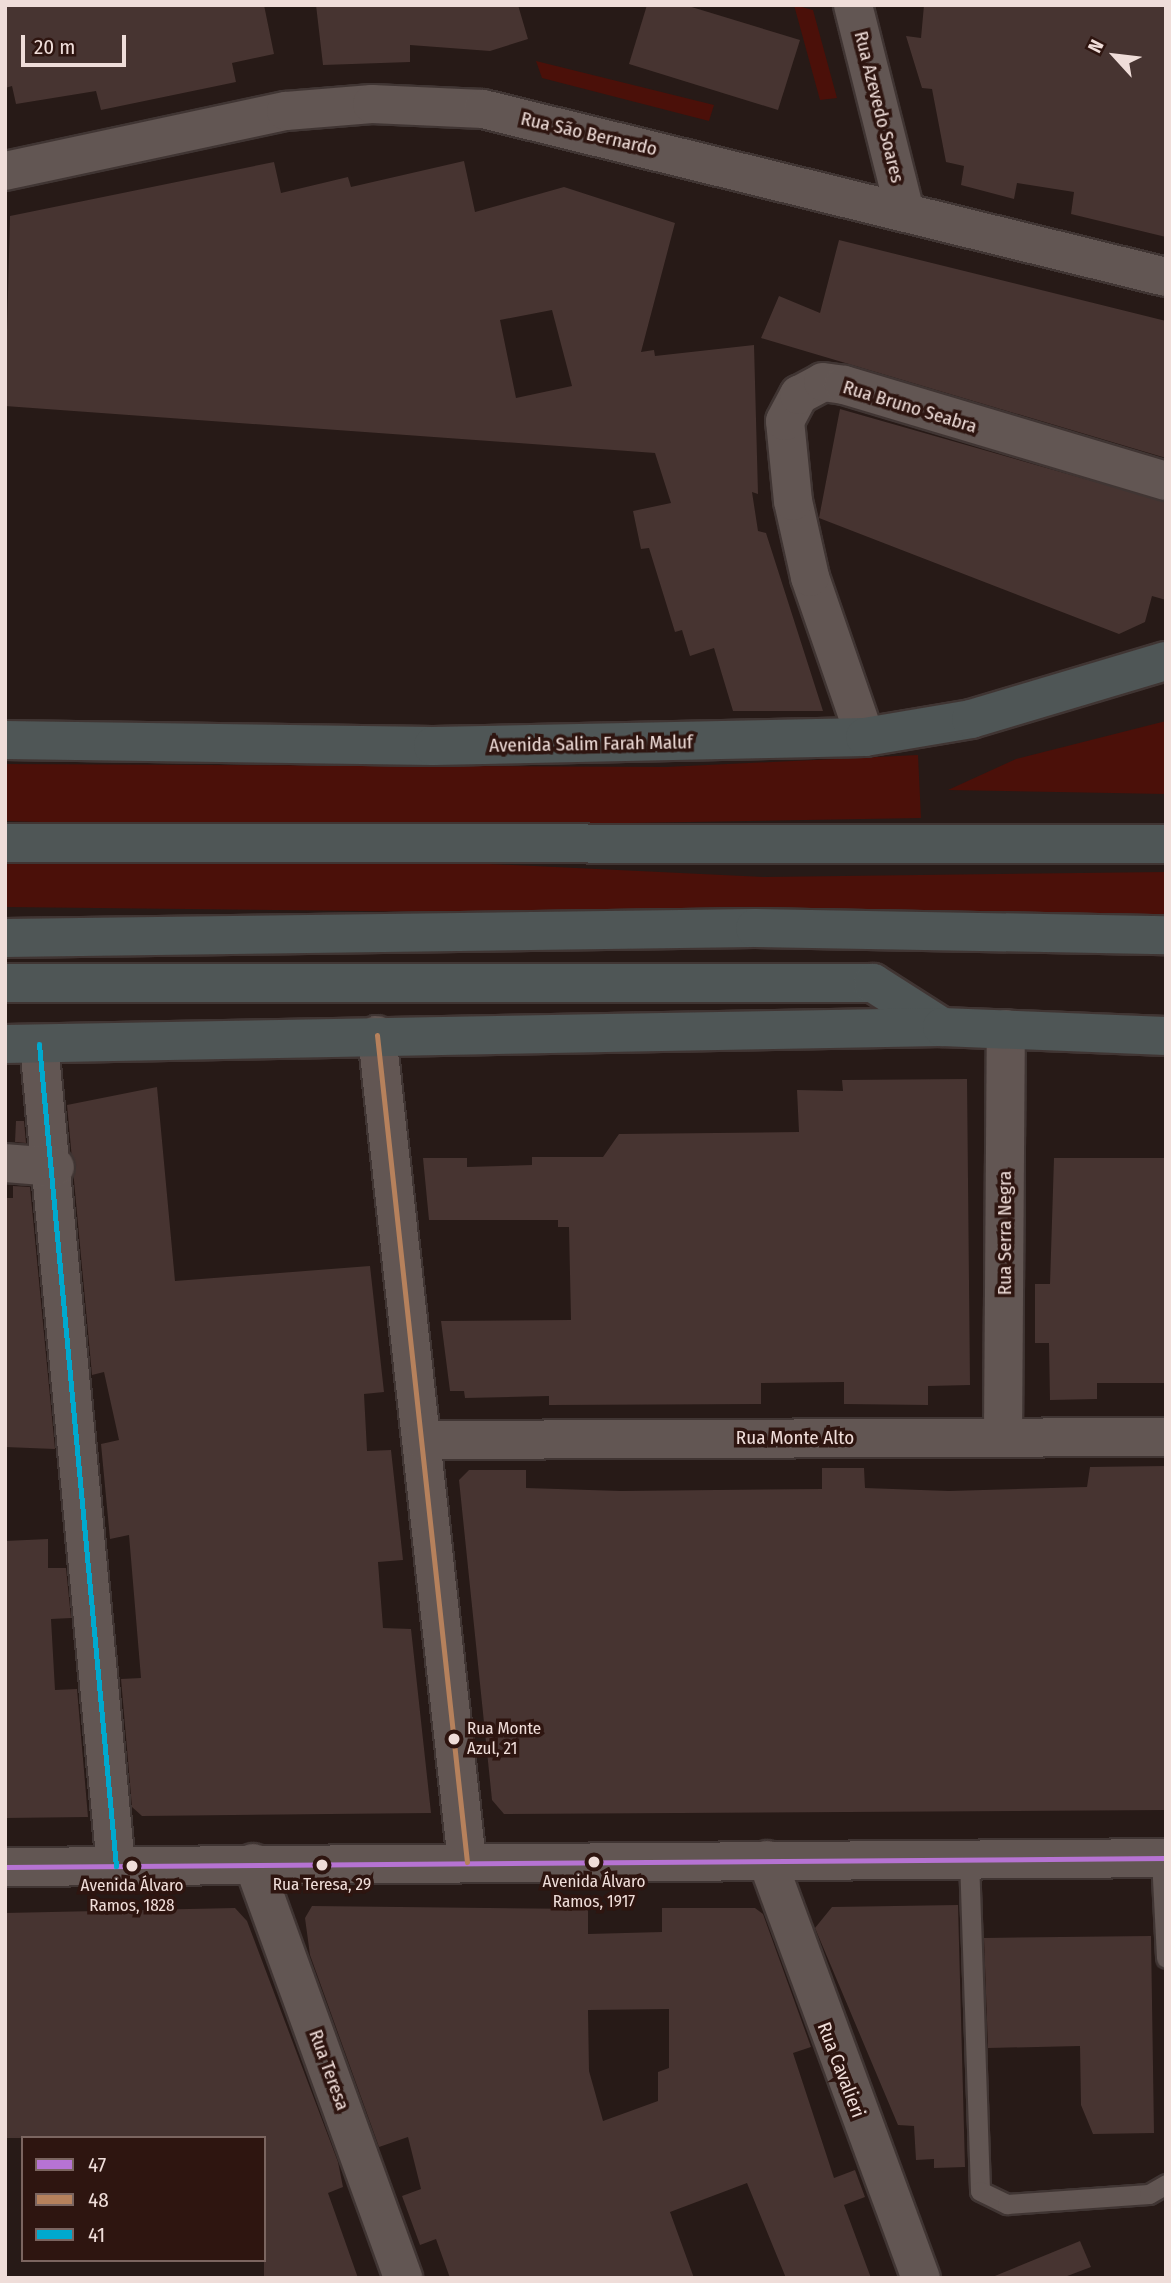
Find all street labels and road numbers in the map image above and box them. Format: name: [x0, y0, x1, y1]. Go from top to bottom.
street label: Rua Azevedo Soares: [849, 29, 909, 185]
street label: Rua São Bernardo: [519, 107, 659, 161]
street label: Rua Bruno Seabra: [840, 376, 980, 438]
street label: Avenida Salim Farah Maluf: [489, 731, 693, 757]
street label: Rua Serra Negra: [994, 1171, 1016, 1295]
street label: Rua Monte Alto: [736, 1427, 854, 1449]
street label: Rua Cavalieri: [812, 2019, 870, 2121]
street label: Rua Teresa: [304, 2027, 354, 2113]

